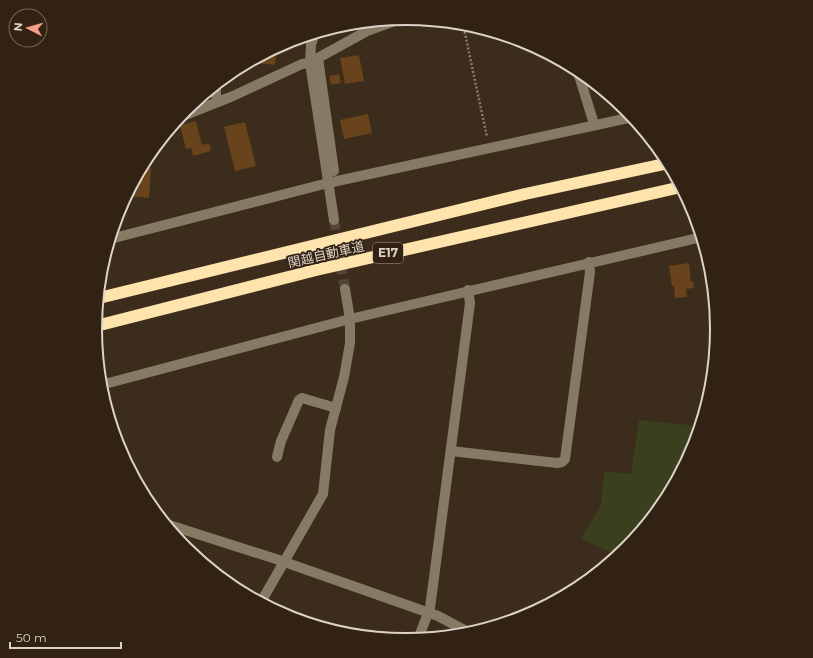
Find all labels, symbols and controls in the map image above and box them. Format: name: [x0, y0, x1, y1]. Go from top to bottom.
north arrow: [8, 8, 48, 48]
text: N: [11, 22, 25, 32]
street label: 関越自動車道: [286, 237, 366, 271]
road number: E17: [373, 243, 403, 263]
scale bar: [10, 624, 121, 650]
text: 50 m: [16, 630, 47, 645]

